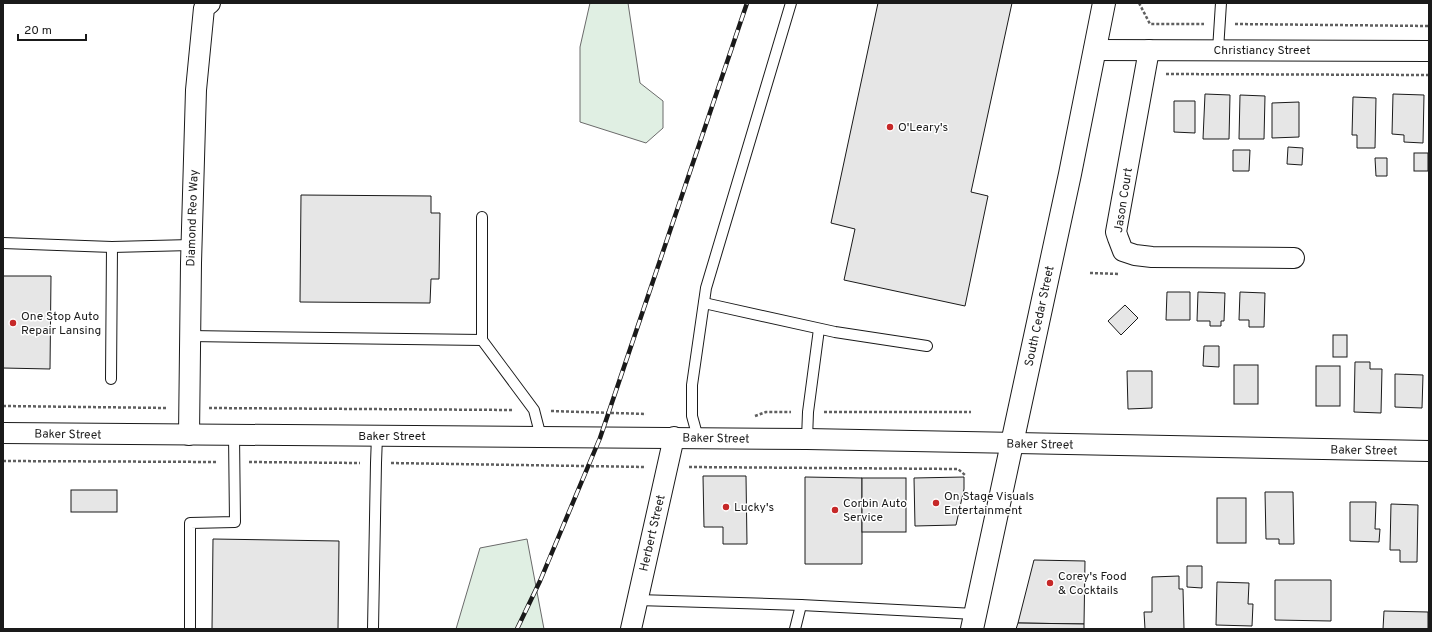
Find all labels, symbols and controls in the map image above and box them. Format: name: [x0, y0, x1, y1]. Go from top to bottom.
scale bar: [18, 16, 86, 42]
text: 20 m: [24, 23, 52, 39]
street label: Christiancy Street: [1214, 43, 1310, 59]
place label: O'Leary's: [898, 120, 948, 136]
marker: O'Leary's: [885, 122, 895, 132]
street label: Jason Court: [1111, 167, 1137, 234]
street label: Diamond Reo Way: [183, 169, 203, 267]
street label: South Cedar Street: [1021, 264, 1058, 368]
place label: One Stop Auto Repair Lansing: [21, 309, 101, 339]
marker: One Stop Auto Repair Lansing: [8, 318, 18, 328]
street label: Baker Street: [34, 426, 102, 444]
street label: Baker Street: [358, 429, 426, 445]
street label: Baker Street: [682, 430, 750, 448]
street label: Baker Street: [1006, 436, 1074, 454]
street label: Baker Street: [1330, 442, 1398, 460]
place label: On Stage Visuals Entertainment: [944, 489, 1034, 519]
street label: Herbert Street: [636, 493, 670, 573]
place label: Corbin Auto Service: [843, 496, 907, 526]
marker: On Stage Visuals Entertainment: [931, 498, 941, 508]
place label: Lucky's: [734, 500, 774, 516]
marker: Lucky's: [721, 502, 731, 512]
marker: Corbin Auto Service: [830, 505, 840, 515]
place label: Corey's Food & Cocktails: [1058, 569, 1127, 599]
marker: Corey's Food & Cocktails: [1045, 578, 1055, 588]

